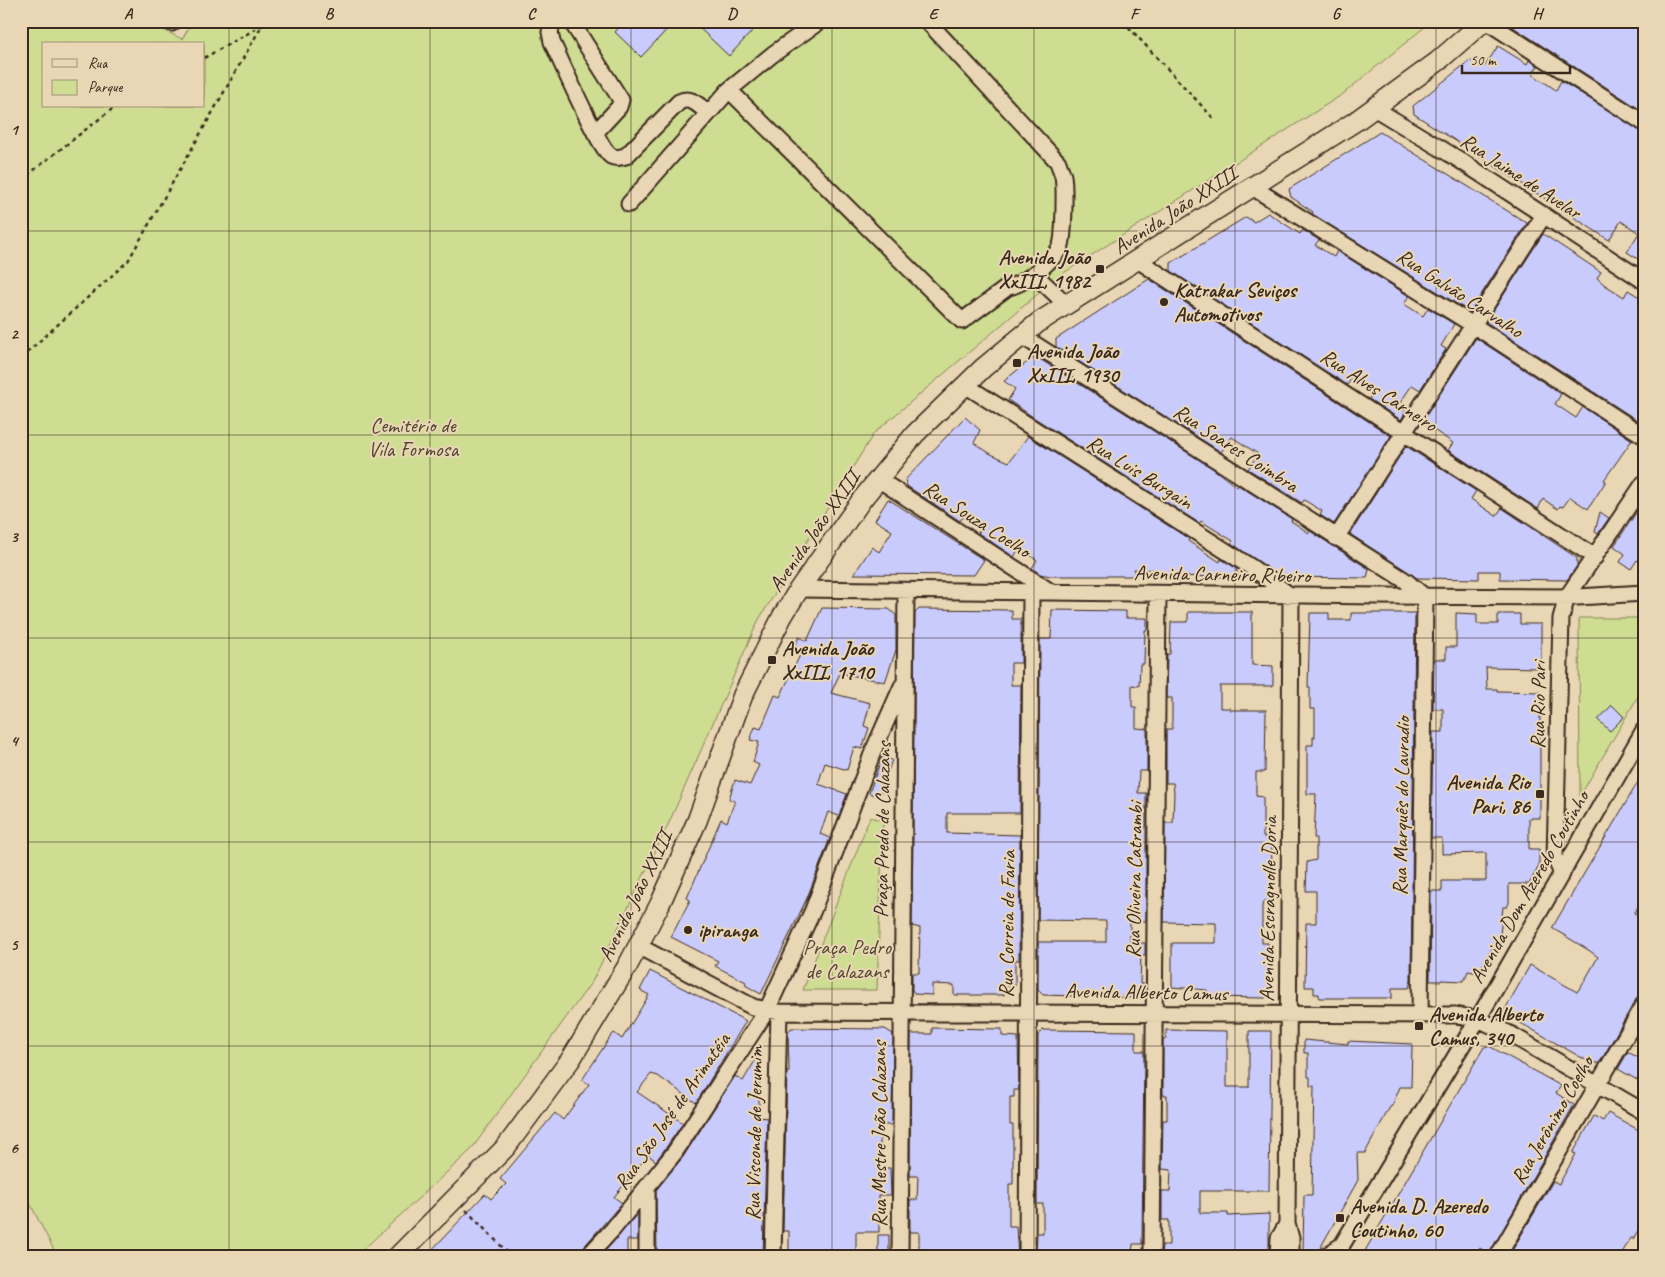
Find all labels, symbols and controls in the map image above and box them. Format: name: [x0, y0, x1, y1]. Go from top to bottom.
text: A: [124, 4, 134, 24]
text: B: [325, 4, 335, 24]
text: C: [527, 4, 537, 24]
text: D: [727, 4, 738, 24]
text: E: [929, 4, 940, 24]
text: F: [1130, 4, 1141, 24]
text: G: [1332, 4, 1342, 24]
text: H: [1532, 4, 1544, 24]
legend: [42, 42, 205, 108]
scale bar: [1462, 42, 1570, 74]
text: 50 m: [1470, 51, 1497, 70]
text: Rua: [88, 54, 108, 73]
text: Parque: [88, 78, 124, 97]
text: 1: [10, 120, 19, 140]
street label: Rua Jaime de Avelar: [1456, 127, 1587, 225]
street label: Avenida João XXIII: [1108, 158, 1246, 260]
street label: Rua Galvão Carvalho: [1392, 243, 1529, 344]
place label: Avenida João XxIII, 1982: [999, 244, 1093, 294]
marker: Avenida João XxIII, 1982: [1094, 263, 1106, 275]
place label: Katrakar Seviços Automotivos: [1174, 277, 1299, 327]
marker: Katrakar Seviços Automotivos: [1158, 296, 1170, 308]
text: 2: [10, 324, 19, 344]
place label: Avenida João XxIII, 1930: [1027, 338, 1121, 388]
street label: Rua Alves Carneiro: [1316, 343, 1444, 438]
marker: Avenida João XxIII, 1930: [1011, 357, 1023, 369]
street label: Rua Soares Coimbra: [1169, 398, 1305, 499]
park label: Cemitério de Vila Formosa: [368, 412, 460, 462]
street label: Rua Luis Burgain: [1082, 429, 1198, 515]
street label: Avenida João XXIII: [762, 461, 868, 597]
street label: Rua Souza Coelho: [918, 475, 1038, 565]
text: 3: [10, 527, 19, 547]
street label: Avenida Carneiro Ribeiro: [1134, 559, 1313, 589]
place label: Avenida João XxIII, 1710: [782, 635, 876, 685]
marker: Avenida João XxIII, 1710: [766, 654, 778, 666]
street label: Rua Rio Pari: [1524, 658, 1552, 749]
street label: Rua Marquês do Lavradio: [1386, 714, 1416, 896]
text: 4: [10, 731, 19, 751]
street label: Praça Predo de Calazans: [867, 740, 897, 918]
place label: Avenida Rio Pari, 86: [1446, 769, 1532, 819]
street label: Avenida Dom Azeredo Coutinho: [1463, 784, 1596, 988]
marker: Avenida Rio Pari, 86: [1534, 788, 1546, 800]
street label: Rua Oliveira Catrambi: [1120, 799, 1148, 958]
street label: Avenida Escragnolle Doria: [1253, 814, 1283, 1002]
street label: Avenida João XXIII: [592, 822, 680, 966]
street label: Rua Correia de Faria: [993, 848, 1021, 998]
place label: ipiranga: [698, 917, 759, 943]
marker: ipiranga: [682, 924, 694, 936]
park label: Praça Pedro de Calazans: [803, 934, 893, 984]
text: 5: [11, 935, 20, 955]
street label: Avenida Alberto Camus: [1064, 978, 1229, 1006]
place label: Avenida Alberto Camus, 340: [1429, 1001, 1545, 1051]
marker: Avenida Alberto Camus, 340: [1413, 1020, 1425, 1032]
street label: Rua São José de Arimatéia: [608, 1026, 737, 1194]
street label: Rua Mestre João Calazans: [866, 1039, 892, 1227]
street label: Rua Visconde de Jerumim: [739, 1044, 769, 1221]
street label: Rua Jerônimo Coelho: [1505, 1049, 1600, 1189]
text: 6: [10, 1138, 19, 1158]
place label: Avenida D. Azeredo Coutinho, 60: [1350, 1193, 1489, 1243]
marker: Avenida D. Azeredo Coutinho, 60: [1334, 1212, 1346, 1224]

